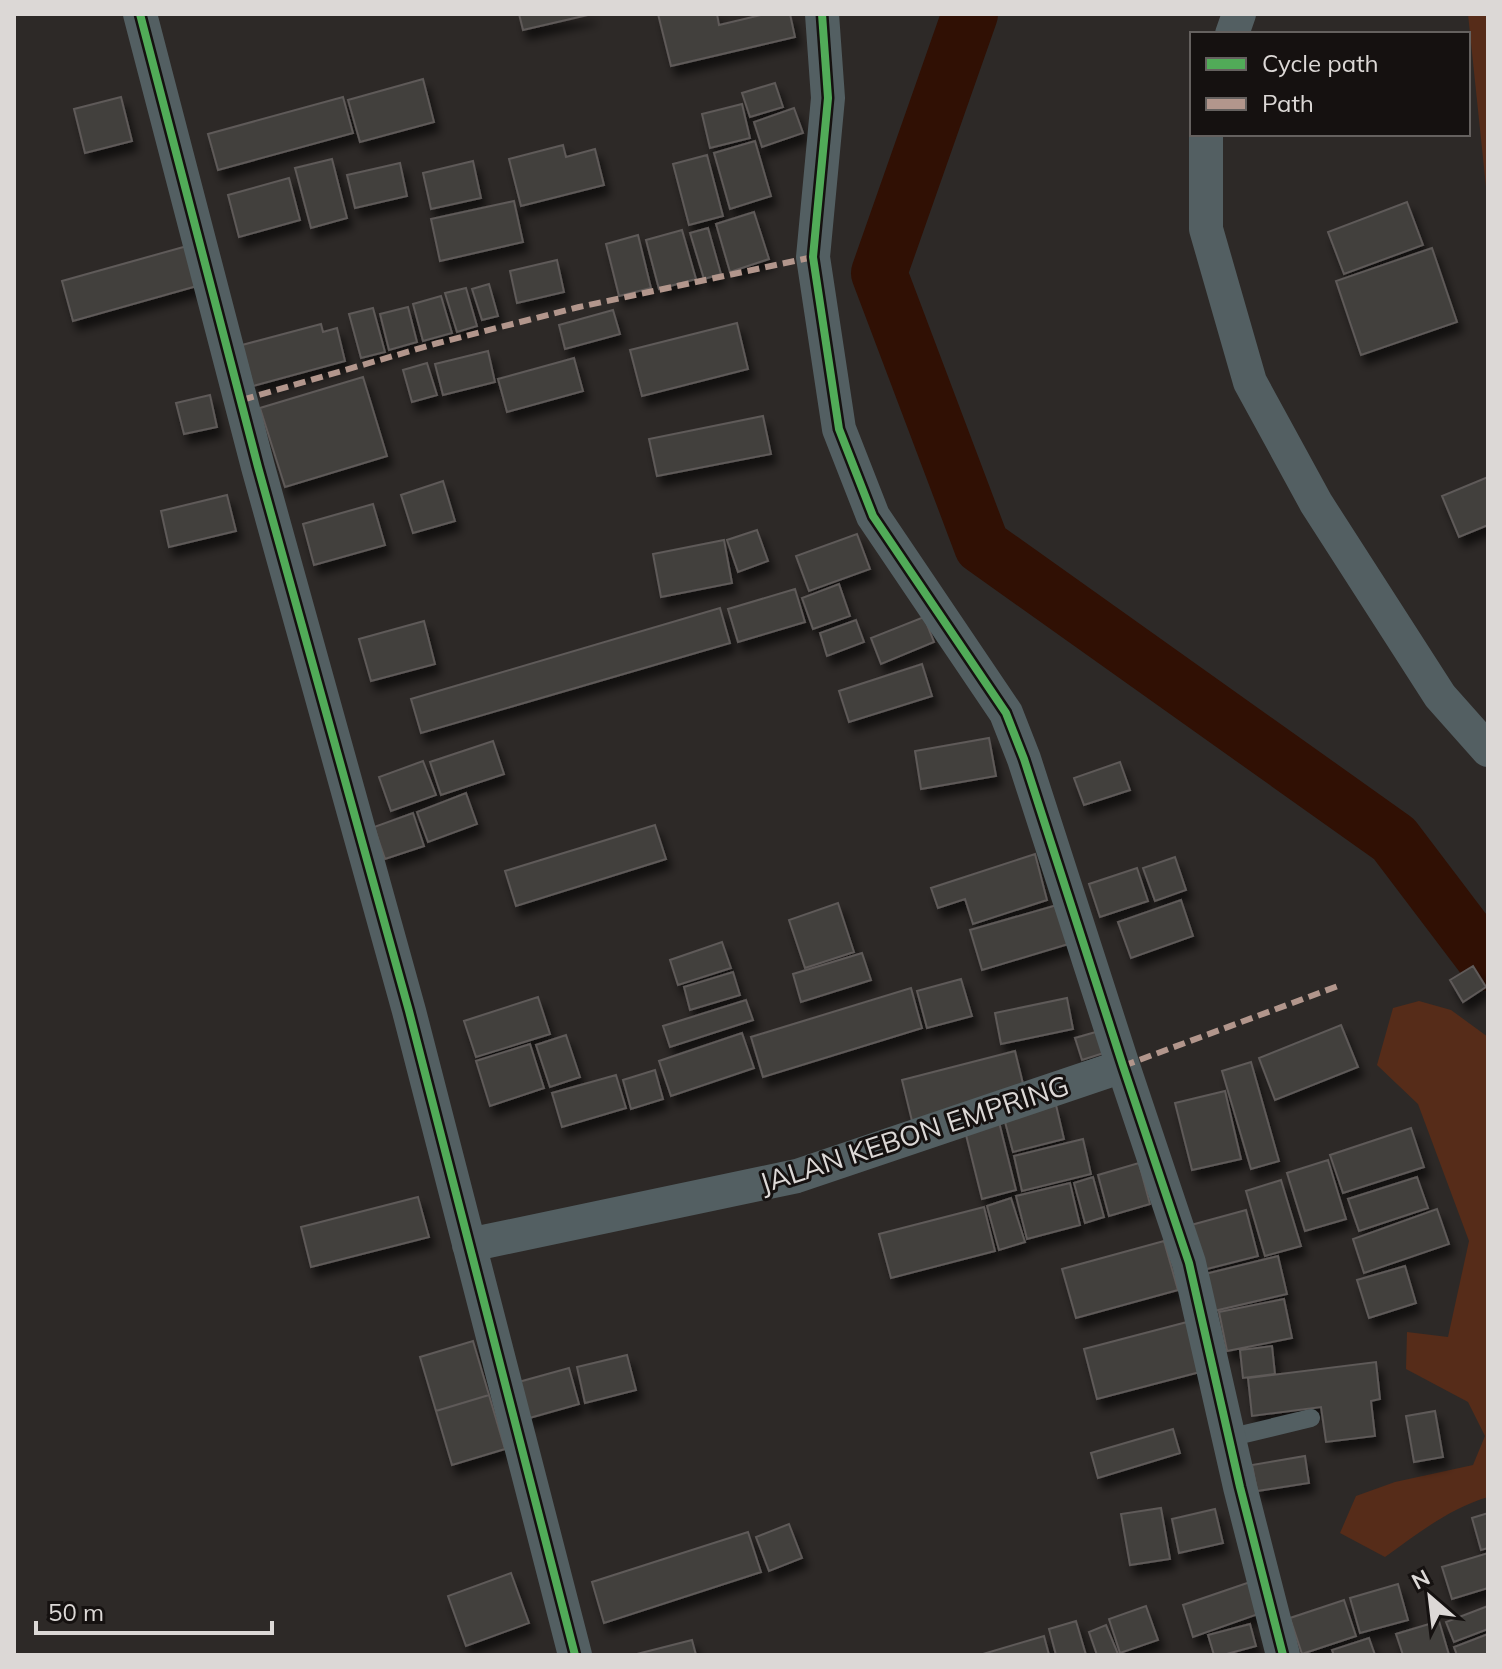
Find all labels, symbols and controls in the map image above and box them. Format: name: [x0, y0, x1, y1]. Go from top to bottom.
legend: [1190, 32, 1470, 136]
text: Cycle path: [1262, 48, 1379, 78]
text: Path: [1262, 88, 1314, 118]
street label: JALAN KEBON EMPRING: [755, 1067, 1073, 1200]
north arrow: [1390, 1557, 1470, 1637]
text: N: [1407, 1563, 1435, 1596]
scale bar: [36, 1585, 272, 1635]
text: 50 m: [48, 1597, 104, 1627]

